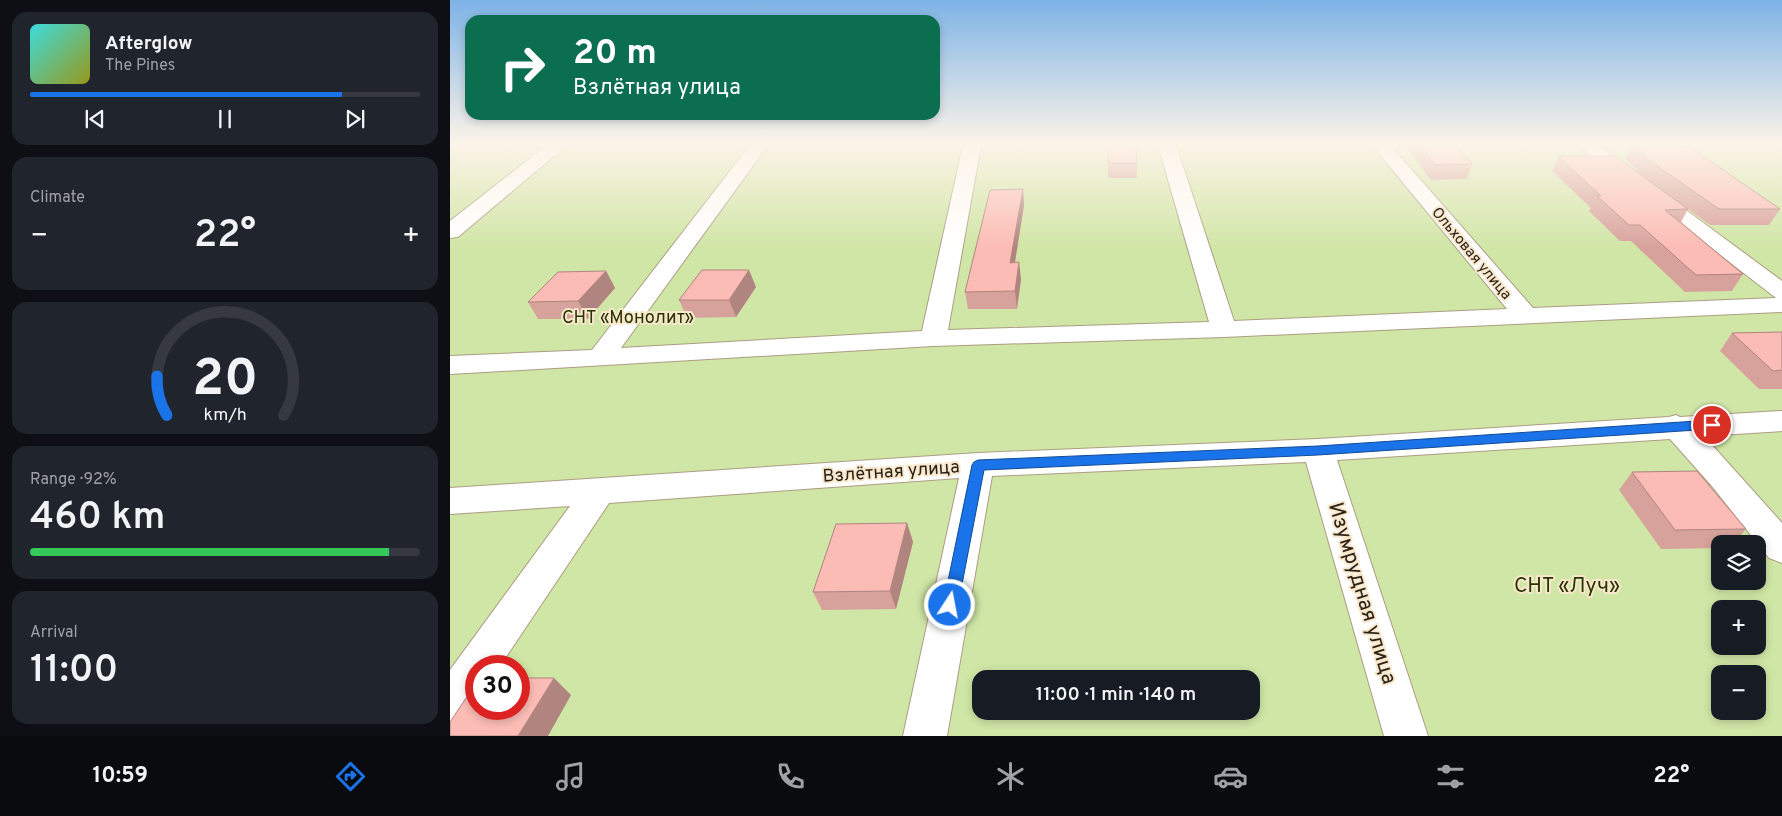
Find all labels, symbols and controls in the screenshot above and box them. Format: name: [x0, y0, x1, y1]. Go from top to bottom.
text: Afterglow: [105, 32, 193, 56]
text: 20 m: [573, 32, 657, 76]
icon: right: [490, 35, 555, 100]
text: The Pines: [105, 56, 175, 76]
text: Взлётная улица: [573, 75, 741, 102]
icon: previous: [81, 105, 109, 133]
icon: pause: [211, 105, 239, 133]
icon: next: [341, 105, 369, 133]
text: Climate: [30, 188, 85, 208]
street label: Ольховая улица: [1427, 204, 1515, 304]
text: 22°: [194, 212, 256, 261]
text: −: [30, 219, 48, 255]
text: +: [402, 219, 420, 255]
park label: СНТ «Монолит»: [562, 307, 694, 330]
text: 20: [192, 348, 258, 414]
text: km/h: [203, 404, 247, 427]
pin: [1691, 404, 1733, 446]
icon: arrive: [1698, 411, 1726, 439]
street label: Взлётная улица: [822, 456, 960, 489]
text: Range · 92%: [30, 470, 117, 490]
text: 460 km: [30, 494, 165, 543]
street label: Изумрудная улица: [1321, 499, 1402, 688]
map controls: [1711, 535, 1766, 720]
button: layers: [1711, 535, 1766, 590]
park label: СНТ «Луч»: [1514, 573, 1620, 600]
position arrow: [923, 578, 975, 630]
button: +: [1711, 600, 1766, 655]
text: Arrival: [30, 623, 78, 643]
text: 11:00: [30, 647, 118, 696]
speed limit sign: 30: [465, 655, 530, 720]
button: −: [1711, 665, 1766, 720]
text: 11:00 · 1 min · 140 m: [1036, 683, 1196, 707]
icon: directions: [333, 759, 368, 794]
icon: music: [553, 759, 588, 794]
icon: phone: [773, 759, 808, 794]
icon: climate: [993, 759, 1028, 794]
icon: car: [1213, 759, 1248, 794]
icon: filters: [1433, 759, 1468, 794]
text: 10:59: [93, 763, 148, 790]
text: 22°: [1653, 763, 1689, 790]

